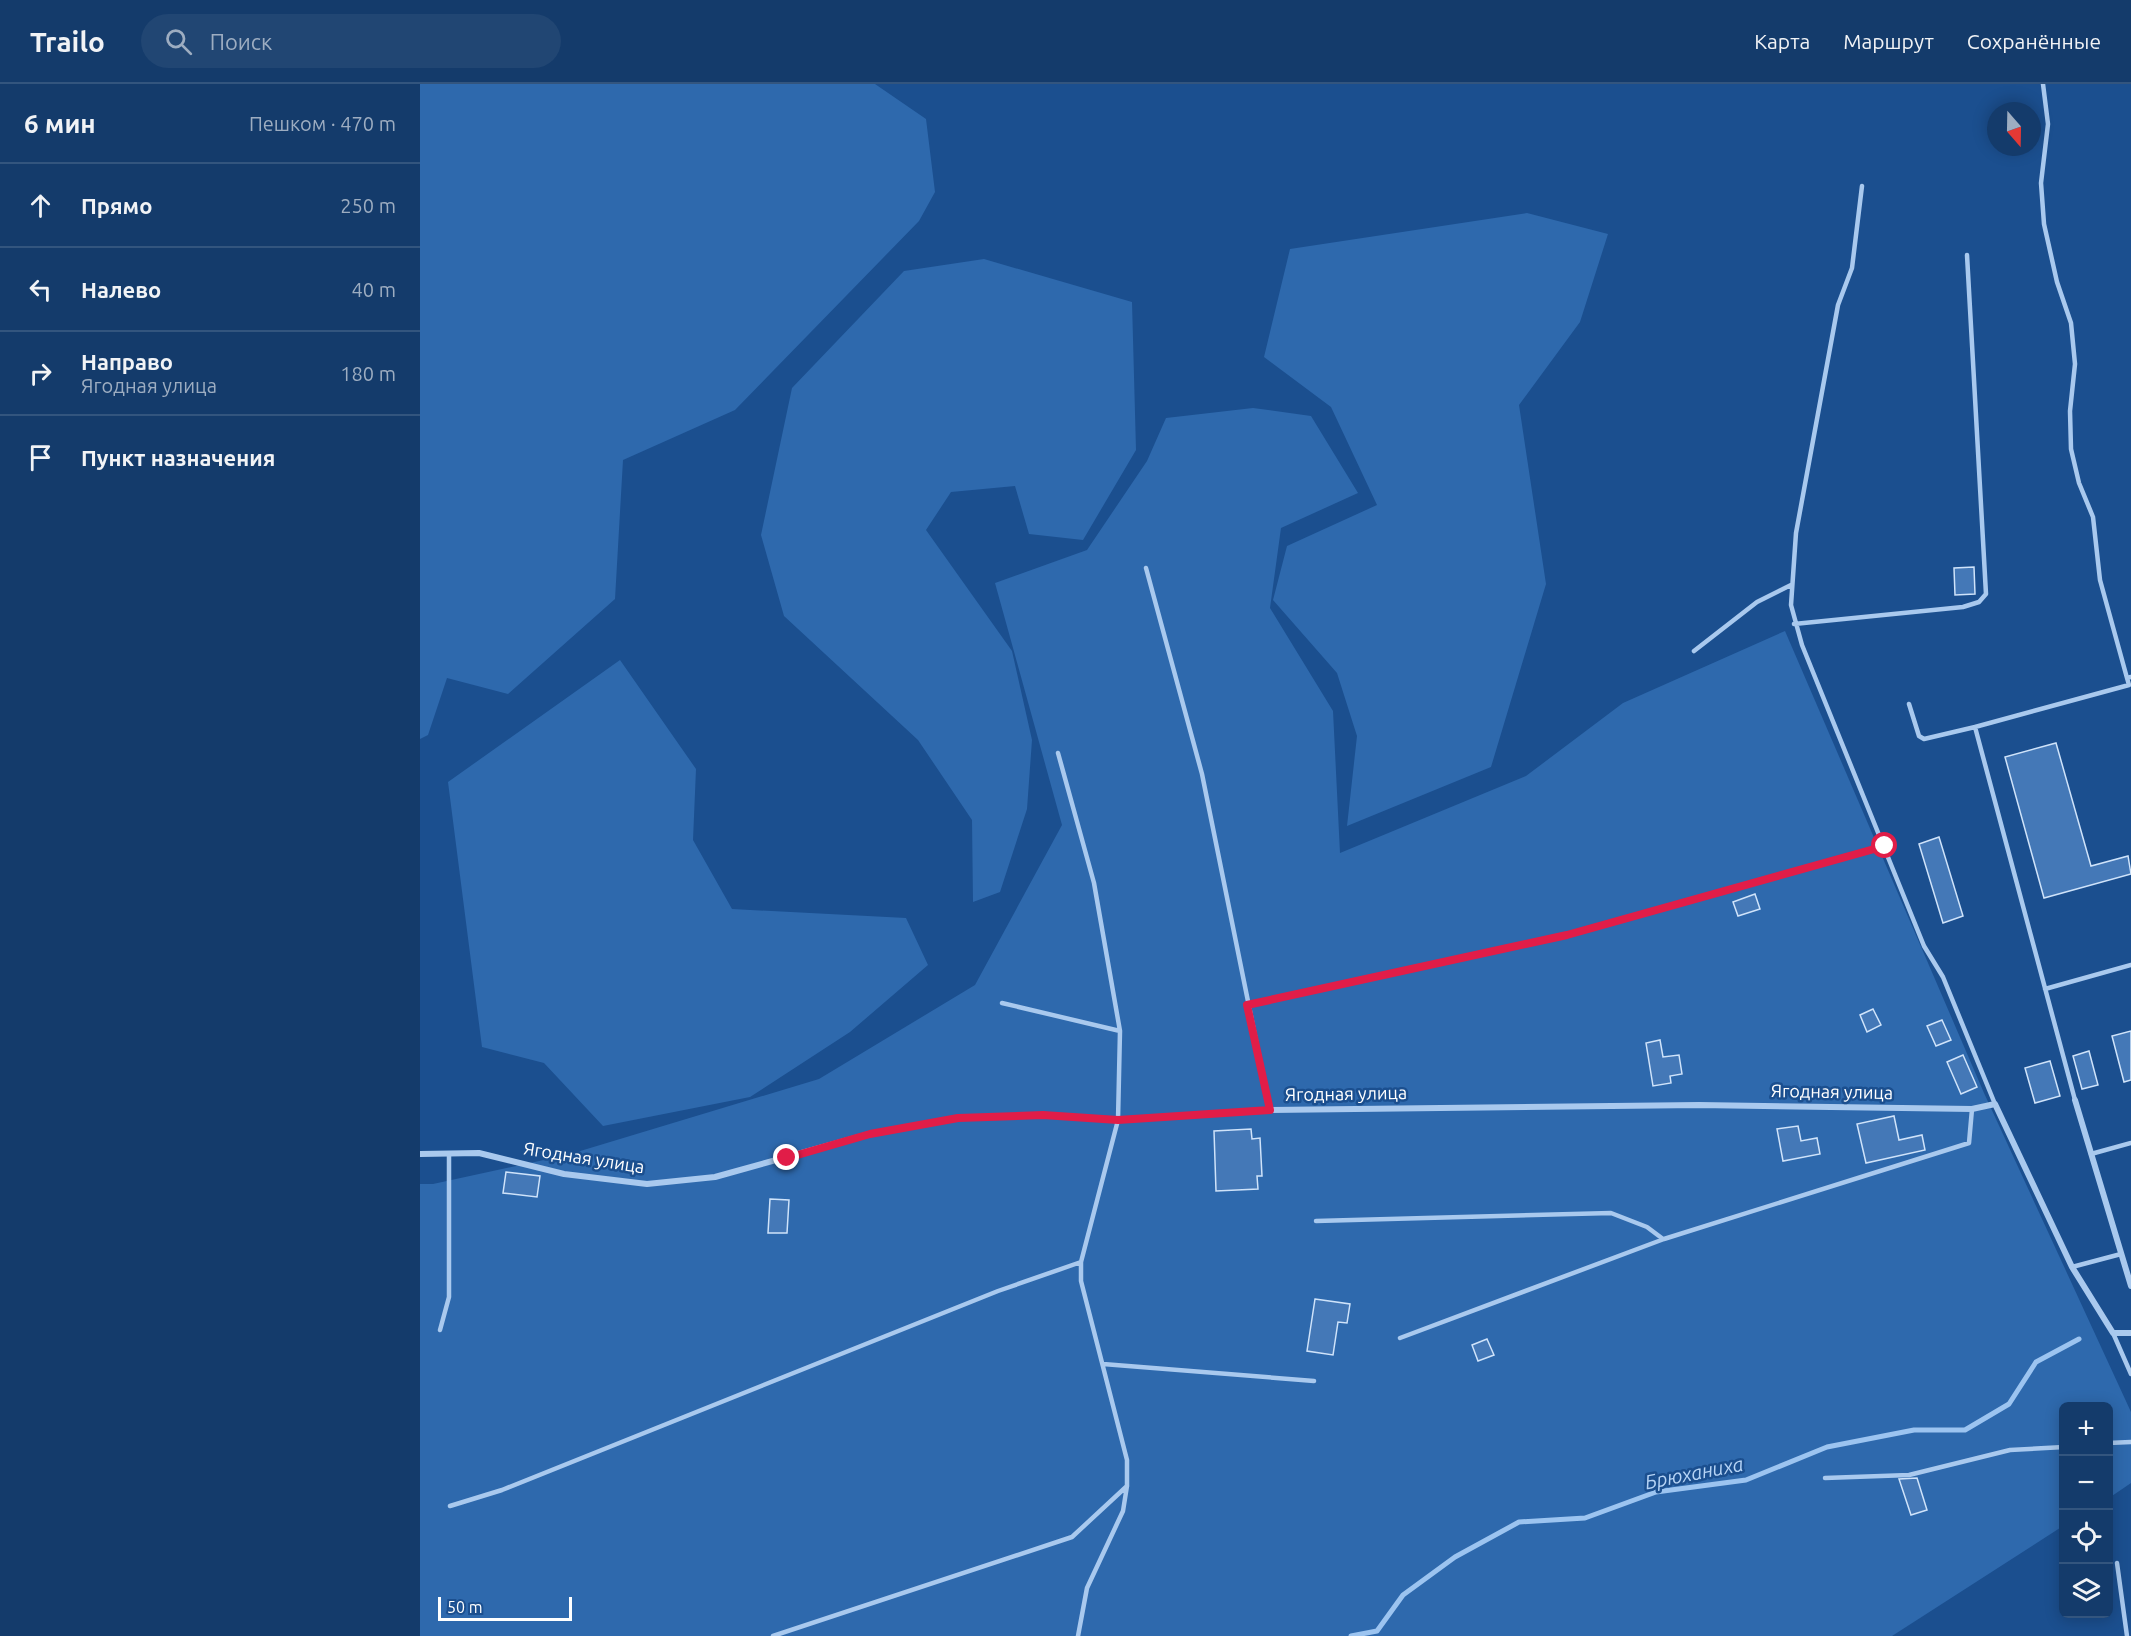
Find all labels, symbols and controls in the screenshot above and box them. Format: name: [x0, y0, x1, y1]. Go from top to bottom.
search box: [141, 14, 561, 68]
icon: search: [162, 25, 195, 58]
text: Trailo: [30, 26, 105, 57]
text: Поиск: [210, 29, 272, 54]
text: Карта: [1754, 29, 1810, 53]
text: Маршрут: [1843, 29, 1934, 53]
text: Сохранённые: [1967, 29, 2101, 53]
north arrow: [1987, 102, 2041, 156]
text: 6 мин: [24, 109, 96, 138]
text: Пешком · 470 m: [249, 112, 396, 135]
icon: ahead: [24, 189, 57, 222]
text: Прямо: [81, 193, 152, 218]
text: 250 m: [340, 194, 396, 217]
icon: left: [24, 273, 57, 306]
text: Налево: [81, 277, 161, 302]
text: 40 m: [352, 278, 396, 301]
text: Направо: [81, 349, 173, 374]
icon: right: [24, 357, 57, 390]
text: 180 m: [340, 362, 396, 385]
text: Ягодная улица: [81, 374, 217, 397]
icon: arrive: [24, 441, 57, 474]
text: Пункт назначения: [81, 445, 275, 470]
route start: [1871, 832, 1897, 858]
street label: Ягодная улица: [1771, 1080, 1893, 1102]
street label: Ягодная улица: [1285, 1082, 1407, 1104]
street label: Ягодная улица: [522, 1138, 646, 1176]
route end: [773, 1144, 799, 1170]
map controls: [2059, 1402, 2113, 1618]
button: +: [2059, 1402, 2113, 1456]
water label: Брюханиха: [1643, 1452, 1745, 1493]
button: −: [2059, 1456, 2113, 1510]
button: locate: [2059, 1510, 2113, 1564]
button: layers: [2059, 1564, 2113, 1618]
scale bar: [438, 1594, 572, 1622]
text: 50 m: [447, 1598, 483, 1616]

